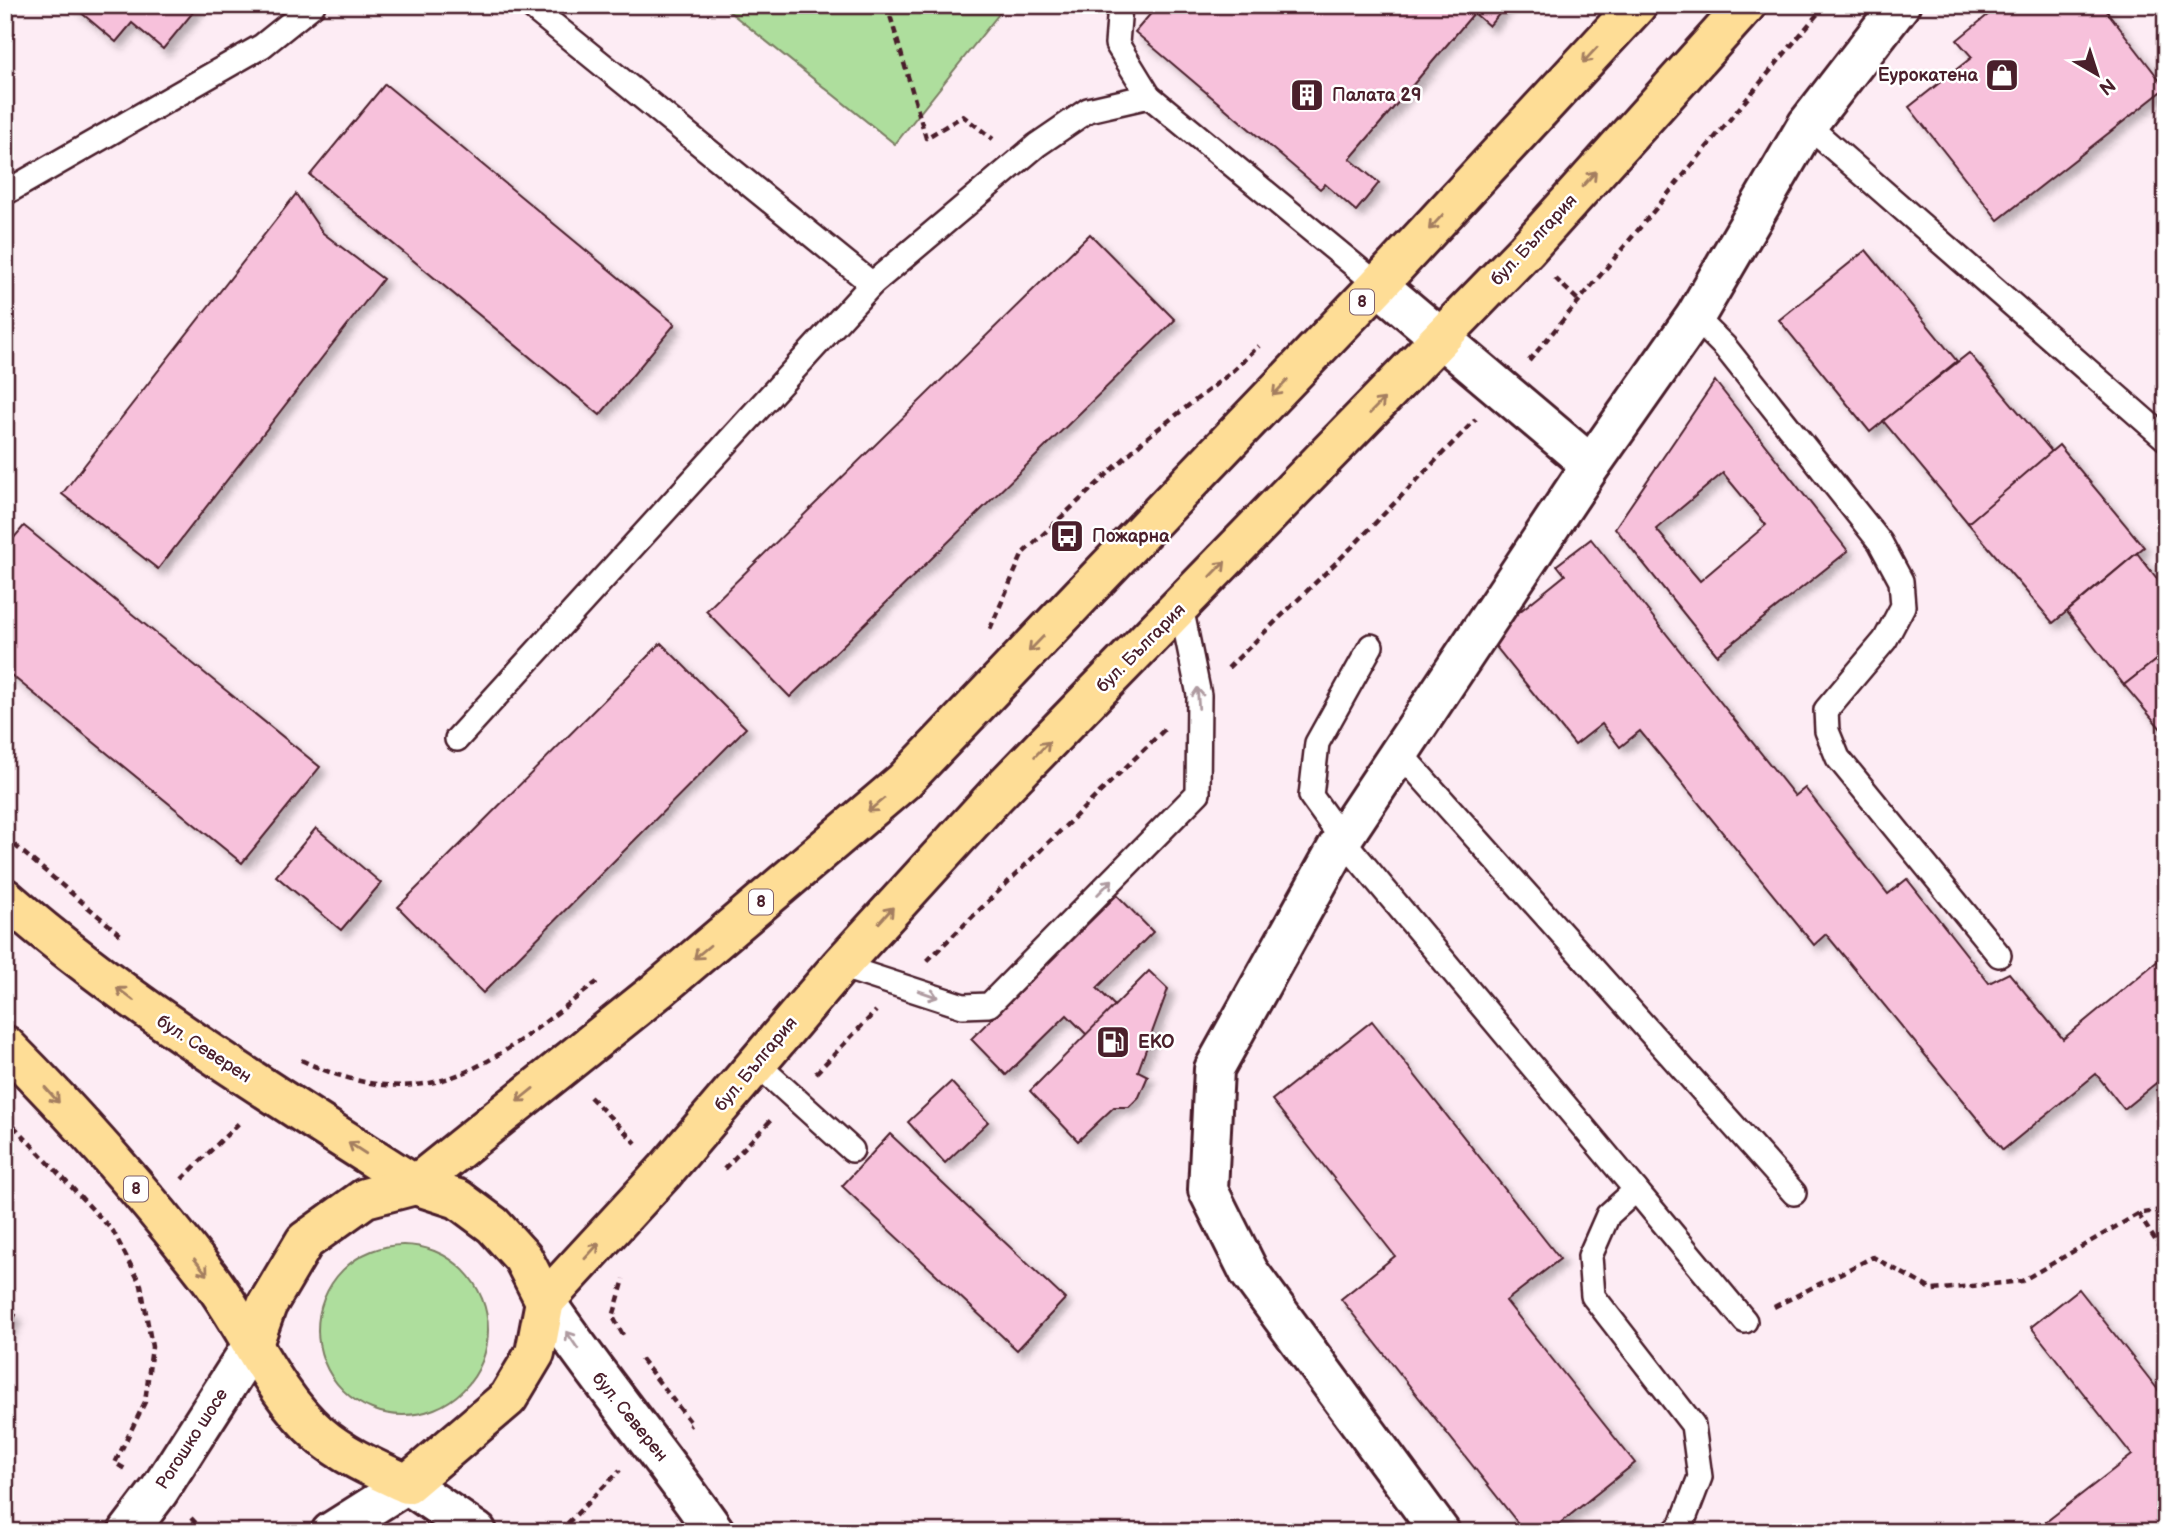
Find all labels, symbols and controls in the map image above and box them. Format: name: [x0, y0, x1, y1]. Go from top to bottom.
north arrow: [2062, 38, 2132, 108]
one-way arrow: [1582, 46, 1599, 63]
shop icon: Еурокатена: [1983, 56, 2021, 94]
place label: Еурокатена: [1878, 65, 1979, 86]
text: N: [2094, 73, 2120, 99]
building icon: Палата 29: [1288, 76, 1326, 114]
place label: Палата 29: [1332, 85, 1421, 106]
one-way arrow: [1581, 171, 1597, 189]
street label: бул. България: [1486, 190, 1582, 290]
one-way arrow: [1427, 213, 1444, 230]
road number: 8: [1350, 290, 1374, 314]
one-way arrow: [1271, 379, 1288, 396]
one-way arrow: [1368, 398, 1385, 415]
bus stop icon: Пожарна: [1048, 517, 1086, 555]
place label: Пожарна: [1092, 526, 1170, 547]
one-way arrow: [1210, 561, 1227, 578]
street label: бул. България: [1092, 599, 1190, 697]
one-way arrow: [1027, 635, 1044, 652]
one-way arrow: [1191, 687, 1204, 710]
one-way arrow: [1033, 741, 1050, 758]
one-way arrow: [867, 797, 885, 813]
one-way arrow: [1096, 879, 1113, 896]
road number: 8: [749, 890, 773, 914]
one-way arrow: [878, 907, 895, 924]
one-way arrow: [693, 944, 711, 960]
one-way arrow: [116, 987, 135, 1002]
one-way arrow: [917, 989, 939, 1001]
street label: бул. Северен: [153, 1011, 255, 1087]
street label: бул. България: [710, 1012, 802, 1116]
fuel station icon: EKO: [1094, 1023, 1132, 1061]
place label: EKO: [1138, 1032, 1175, 1053]
one-way arrow: [44, 1086, 60, 1104]
one-way arrow: [516, 1086, 534, 1102]
one-way arrow: [348, 1140, 367, 1155]
road number: 8: [124, 1176, 148, 1202]
one-way arrow: [583, 1243, 600, 1260]
one-way arrow: [193, 1257, 208, 1275]
one-way arrow: [564, 1331, 579, 1350]
street label: бул. Северен: [588, 1368, 672, 1466]
street label: Рогошко шосе: [152, 1385, 232, 1493]

